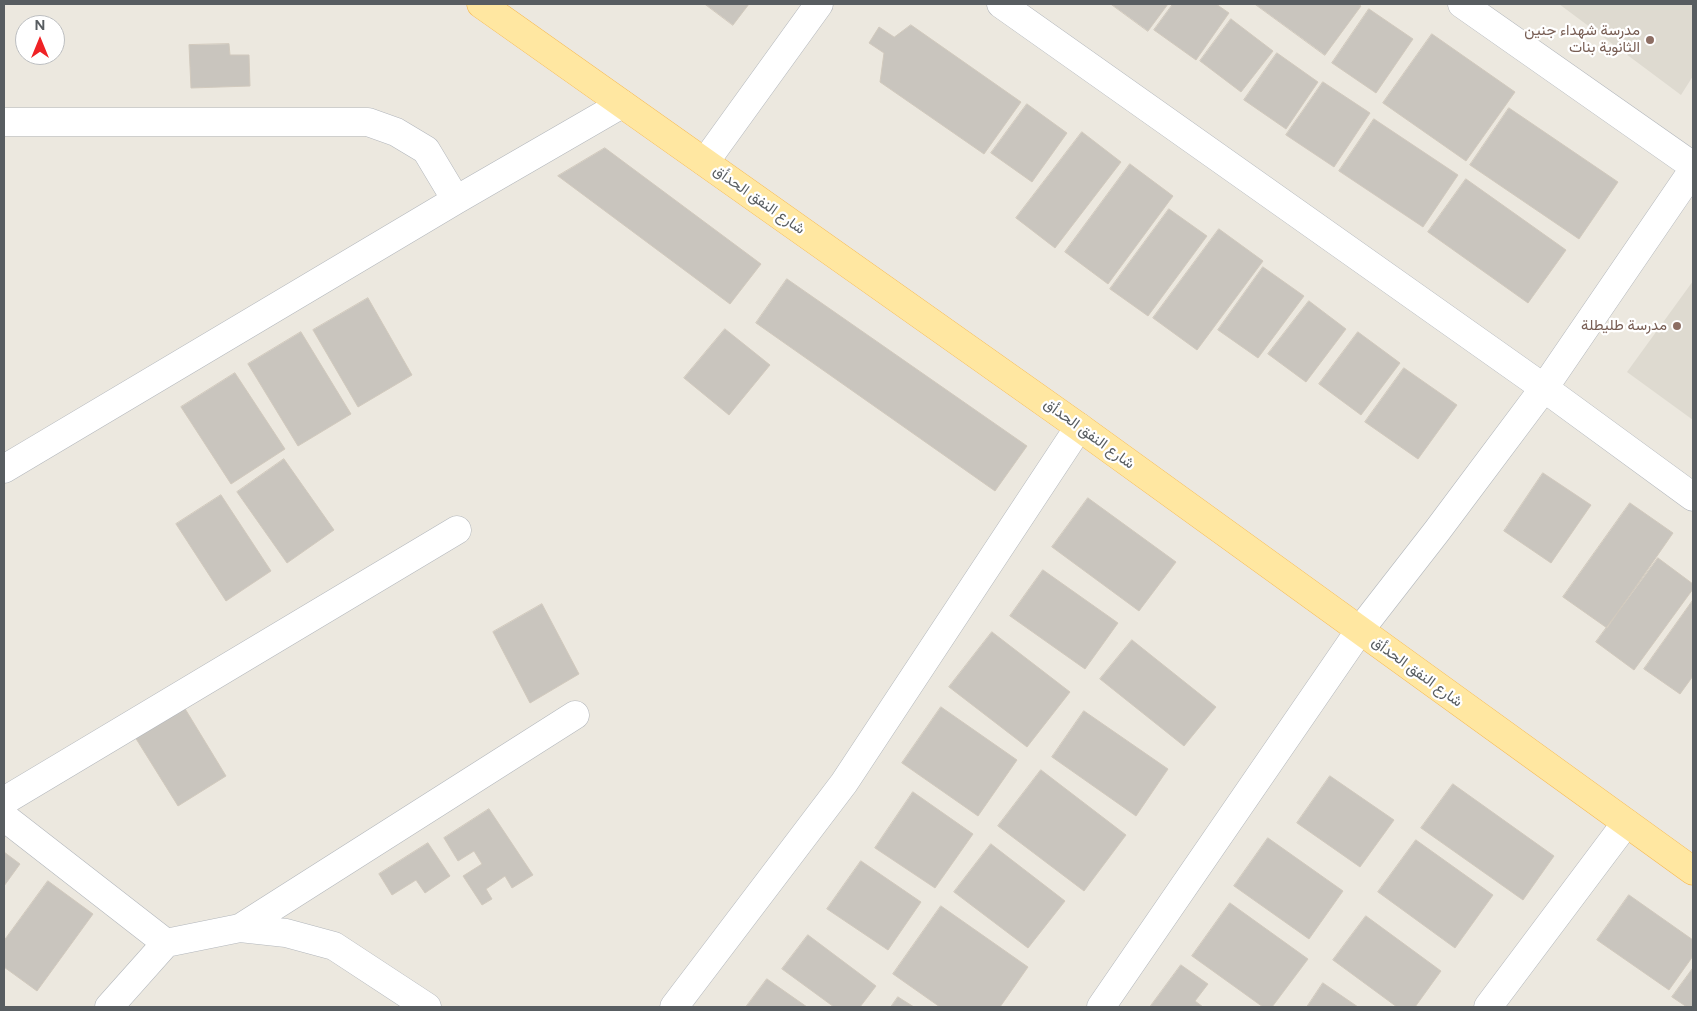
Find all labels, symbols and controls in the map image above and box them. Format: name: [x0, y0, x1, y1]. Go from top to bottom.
north arrow: [15, 15, 65, 65]
text: N: [35, 17, 45, 34]
place label: مدرسة شهداء جنين الثانوية بنات: [1524, 22, 1640, 57]
marker: مدرسة شهداء جنين الثانوية بنات: [1644, 34, 1656, 46]
street label: شارع النفق الحدأق: [710, 162, 808, 238]
place label: مدرسة طليطلة: [1581, 317, 1667, 335]
marker: مدرسة طليطلة: [1671, 320, 1683, 332]
street label: شارع النفق الحدأق: [1040, 395, 1138, 473]
street label: شارع النفق الحدأق: [1368, 633, 1466, 711]

